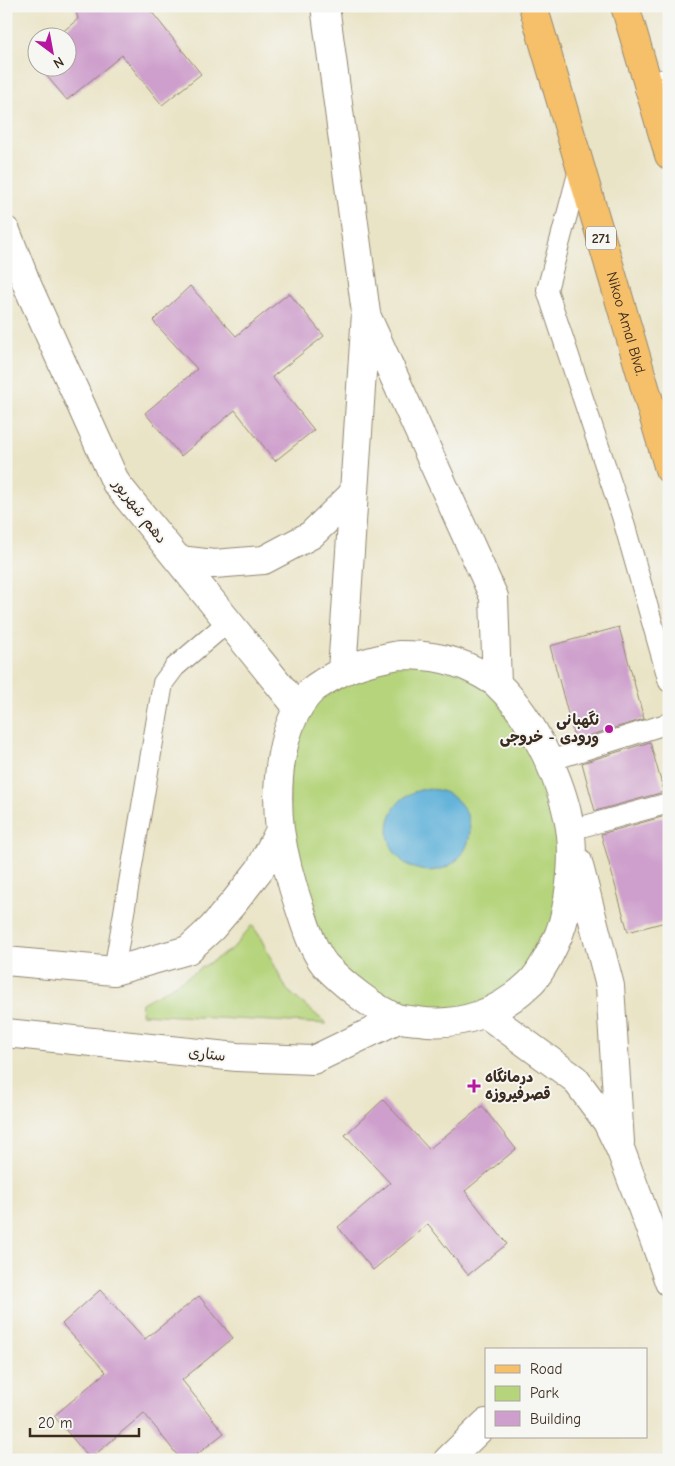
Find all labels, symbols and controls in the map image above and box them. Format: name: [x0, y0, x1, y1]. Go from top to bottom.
north arrow: [28, 28, 78, 78]
text: N: [50, 53, 67, 72]
road number: 271: [586, 227, 616, 250]
street label: Nikoo Amal Blvd.: [603, 270, 650, 378]
street label: دهم شهریور: [106, 474, 171, 549]
place label: نگهبانی ورودی - خروجی: [500, 710, 599, 747]
marker: نگهبانی ورودی - خروجی: [603, 723, 615, 735]
street label: ستاری: [188, 1043, 226, 1065]
place label: درمانگاه قصرفیروزه: [485, 1067, 551, 1103]
marker: درمانگاه قصرفیروزه: [467, 1079, 481, 1093]
legend: [485, 1348, 648, 1438]
text: Road: [530, 1360, 562, 1378]
text: Park: [530, 1384, 559, 1402]
scale bar: [30, 1406, 139, 1438]
text: Building: [530, 1410, 581, 1428]
text: 20 m: [38, 1414, 72, 1432]

